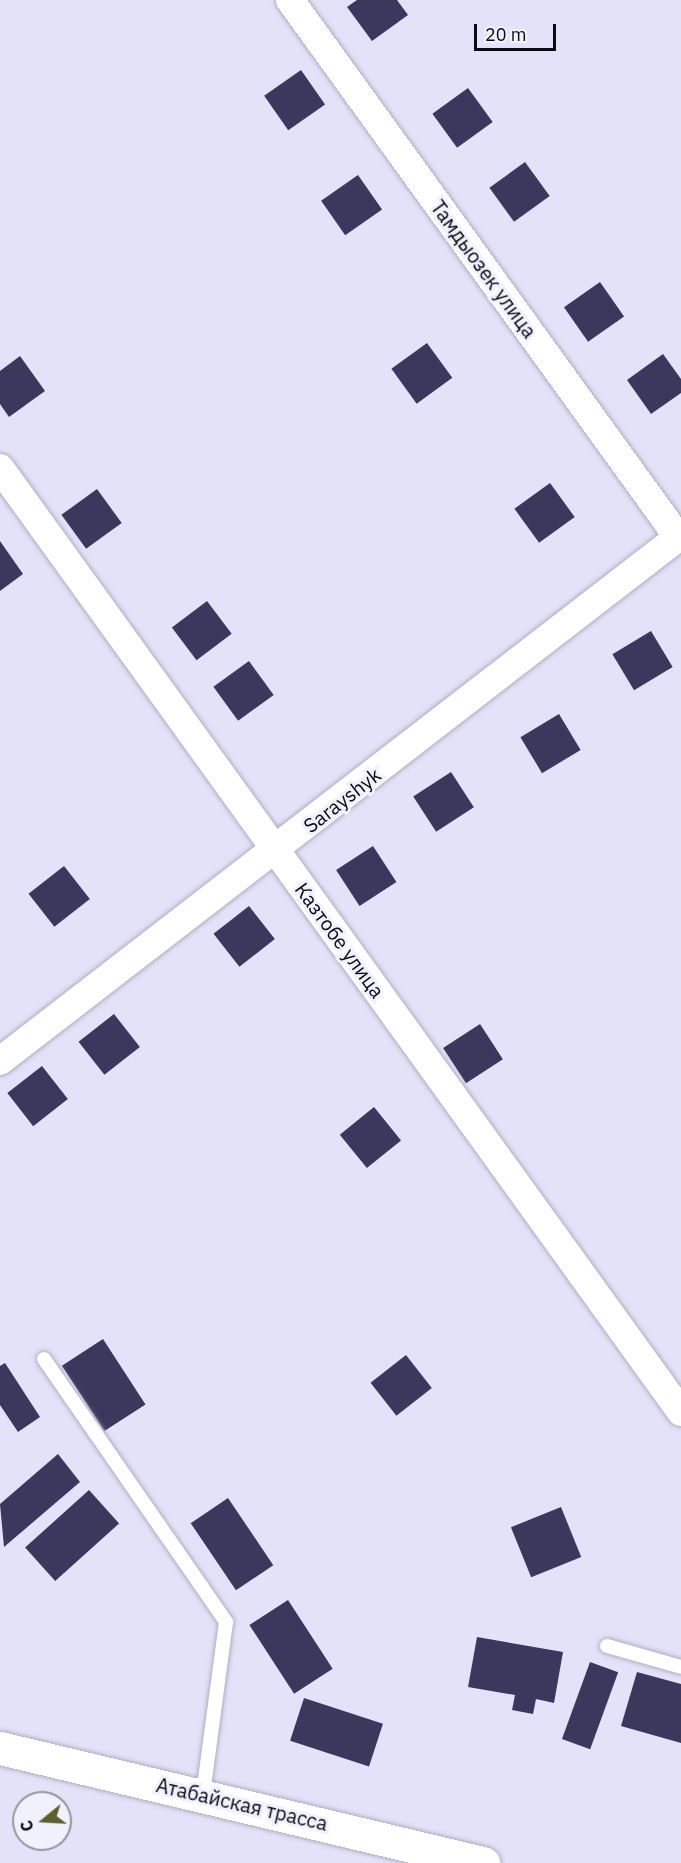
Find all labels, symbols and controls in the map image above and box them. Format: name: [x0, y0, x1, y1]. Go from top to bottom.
scale bar: [477, 12, 560, 50]
text: 20 m: [485, 23, 527, 46]
street label: Тамдыозек улица: [426, 196, 542, 342]
street label: Sarayshyk: [299, 762, 385, 838]
street label: Казтобе улица: [290, 878, 390, 1002]
street label: Атабайская трасса: [154, 1773, 330, 1835]
north arrow: [12, 1791, 72, 1851]
text: С: [16, 1818, 38, 1834]

